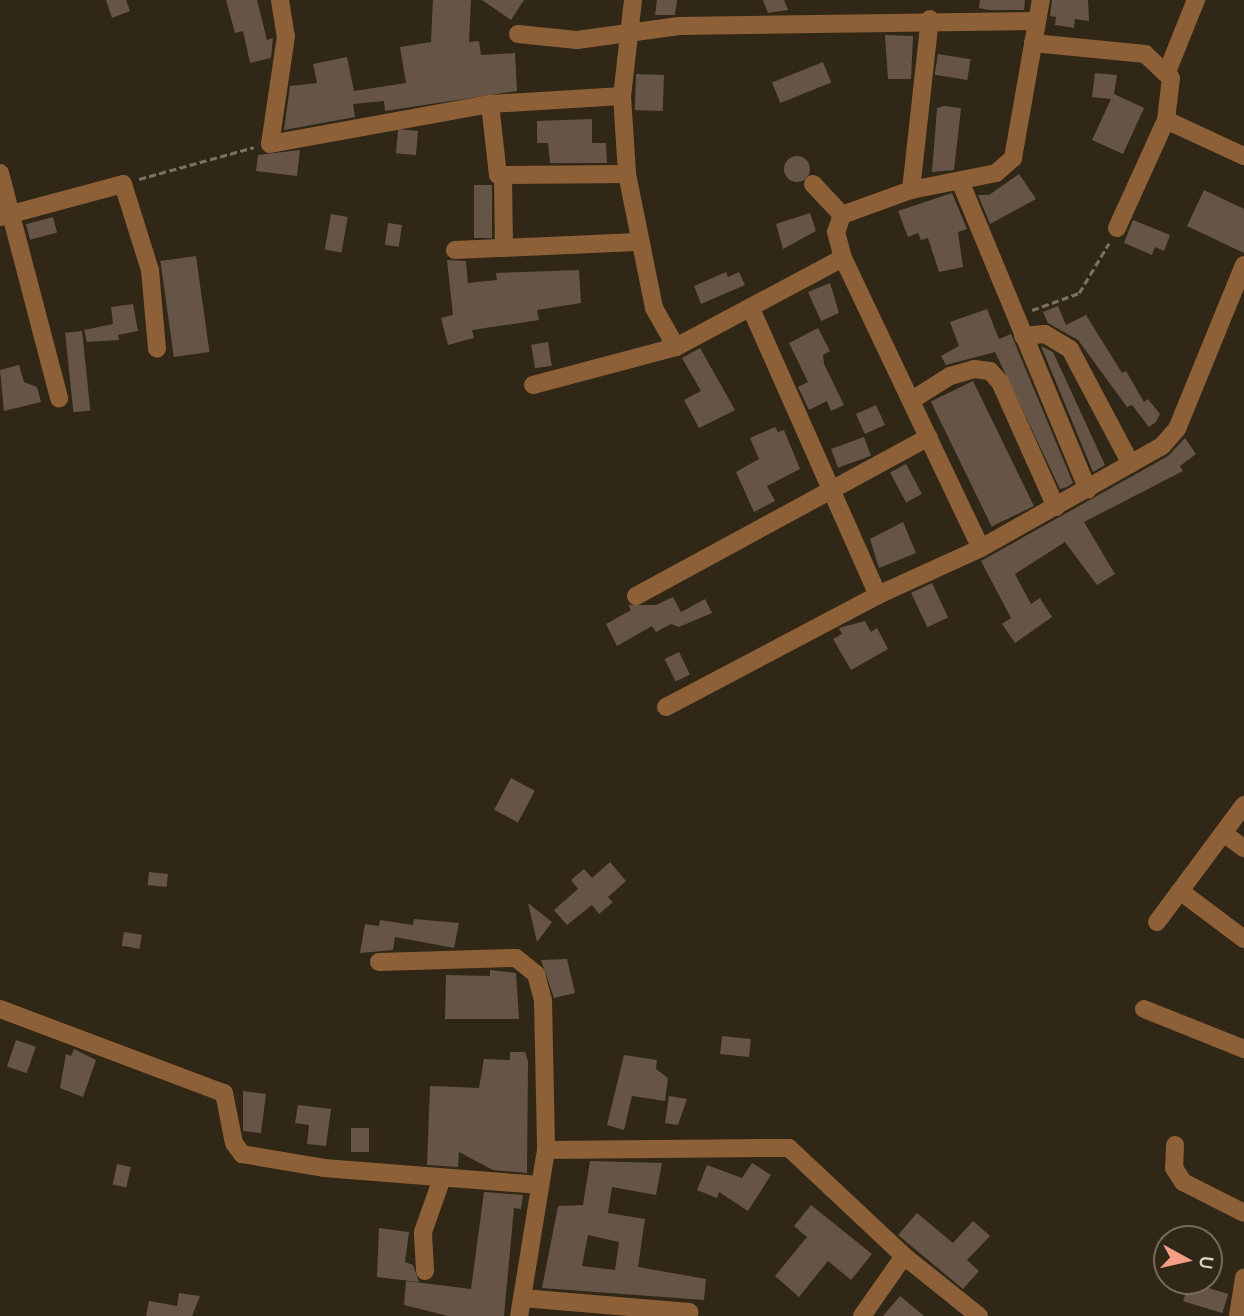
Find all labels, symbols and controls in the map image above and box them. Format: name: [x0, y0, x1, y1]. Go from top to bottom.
north arrow: [1153, 1225, 1223, 1295]
text: U: [1194, 1254, 1220, 1271]

